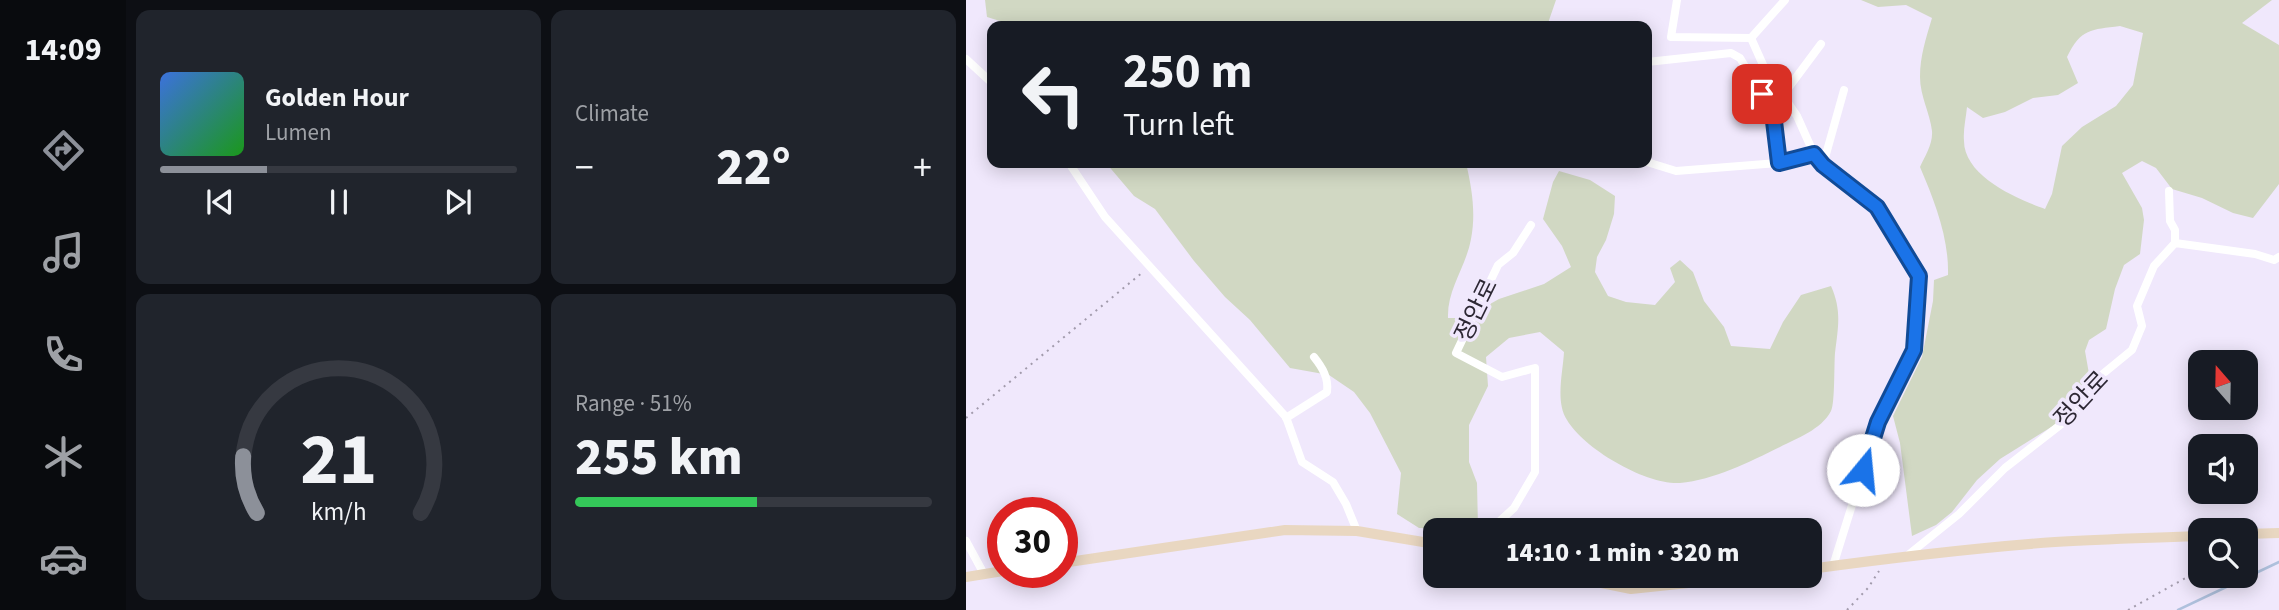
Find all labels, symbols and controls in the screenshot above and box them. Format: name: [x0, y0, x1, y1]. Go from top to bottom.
text: 14:09: [24, 27, 102, 73]
text: 250 m: [1123, 37, 1252, 107]
icon: left: [1008, 49, 1099, 140]
pin: [1732, 64, 1792, 124]
icon: arrive: [1743, 75, 1781, 113]
text: Golden Hour: [265, 79, 409, 116]
text: Climate: [575, 97, 649, 130]
text: Turn left: [1123, 102, 1234, 148]
text: Lumen: [265, 116, 332, 149]
icon: directions: [39, 126, 88, 175]
text: 22°: [716, 131, 791, 205]
text: −: [575, 141, 594, 195]
text: +: [913, 141, 932, 195]
icon: previous: [201, 183, 239, 221]
icon: pause: [320, 183, 358, 221]
icon: next: [439, 183, 477, 221]
icon: music: [39, 228, 88, 277]
street label: 정안로: [1446, 273, 1507, 348]
icon: phone: [39, 330, 88, 379]
north arrow: [2188, 350, 2258, 420]
map controls: [2188, 350, 2258, 588]
street label: 정안로: [2046, 363, 2117, 436]
text: Range · 51%: [575, 387, 692, 420]
text: 21: [300, 408, 377, 512]
text: 255 km: [575, 421, 743, 495]
icon: climate: [39, 432, 88, 481]
position arrow: [1826, 433, 1900, 507]
button: sound: [2188, 434, 2258, 504]
text: km/h: [311, 494, 366, 530]
speed limit sign: 30: [987, 497, 1078, 588]
button: search: [2188, 518, 2258, 588]
icon: car: [39, 534, 88, 583]
text: 14:10 · 1 min · 320 m: [1506, 534, 1739, 571]

